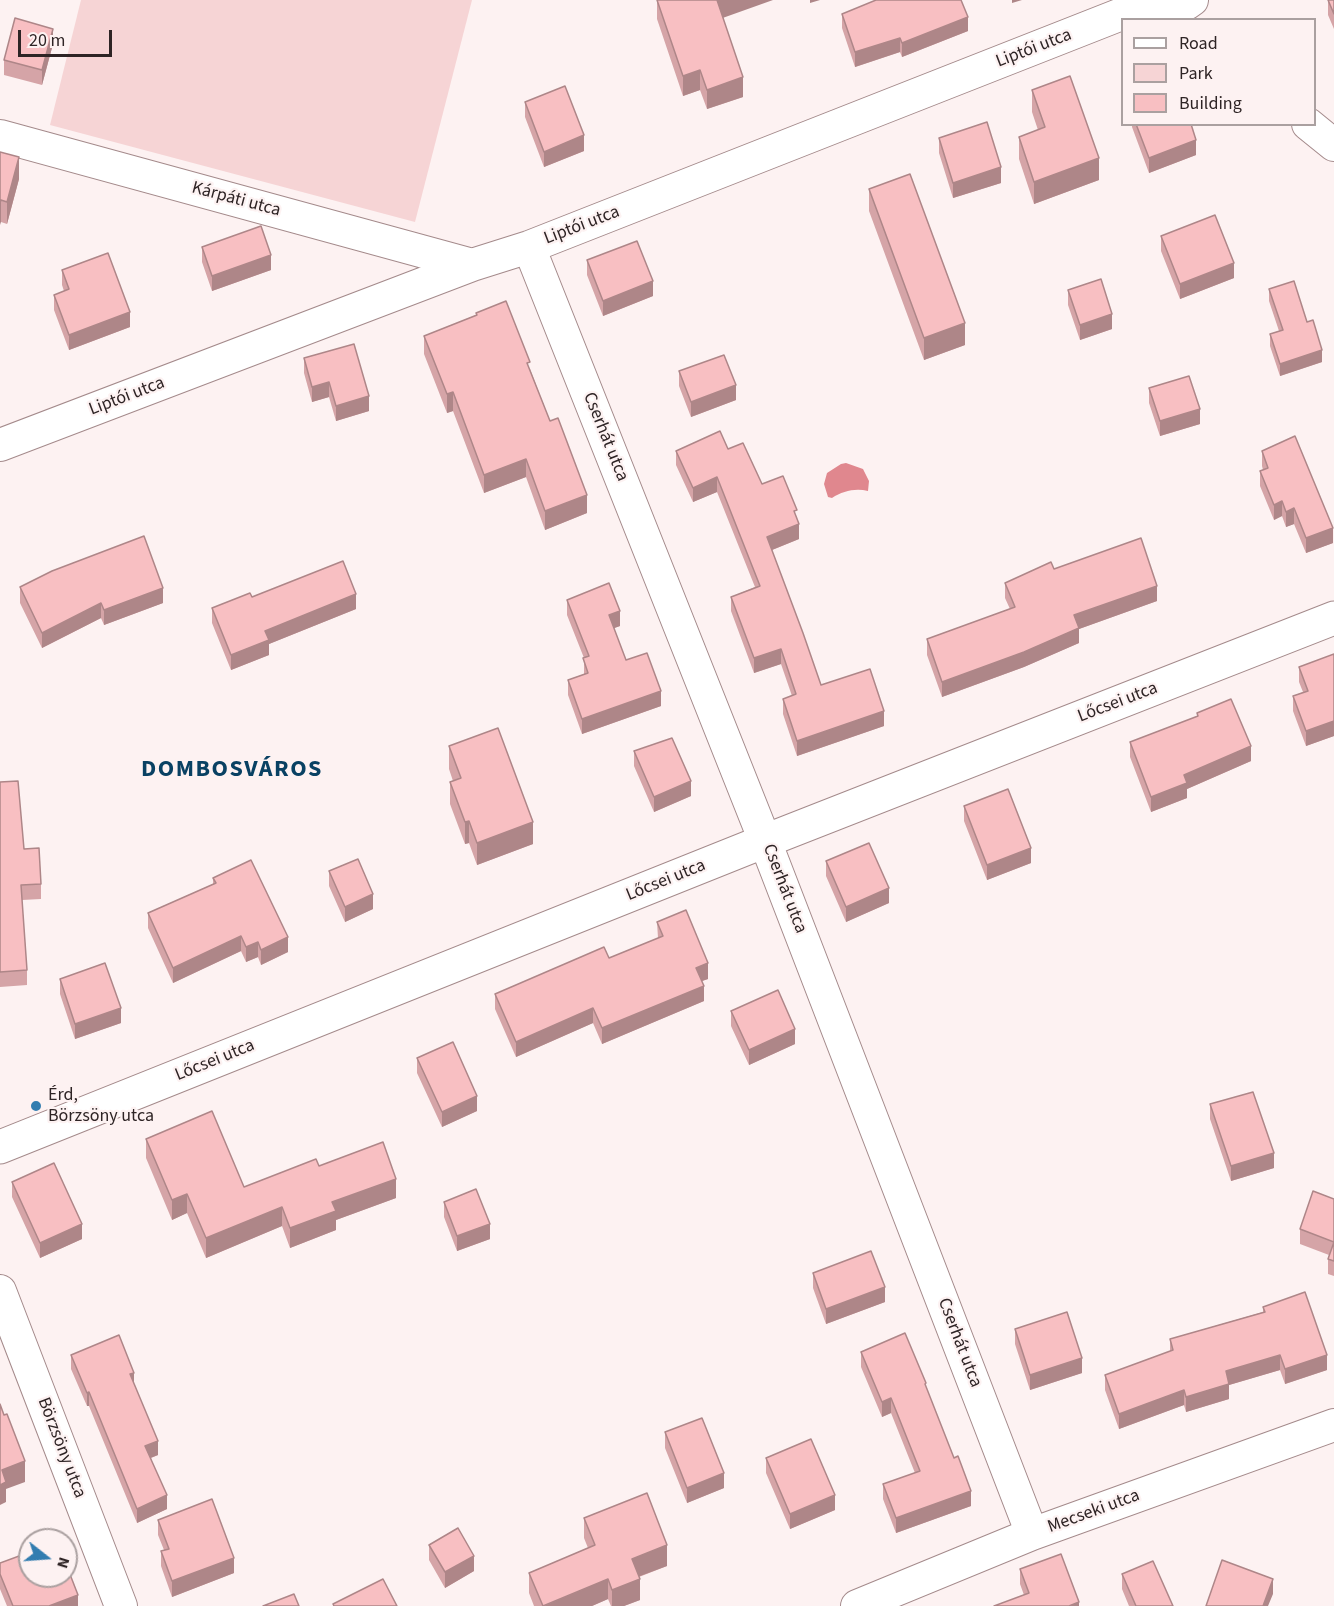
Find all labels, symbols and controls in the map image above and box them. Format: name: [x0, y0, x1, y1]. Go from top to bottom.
scale bar: [21, 18, 116, 56]
legend: [1121, 18, 1316, 126]
street label: Liptói utca: [993, 25, 1075, 73]
text: 20 m: [29, 28, 65, 53]
text: Road: [1179, 31, 1218, 56]
text: Park: [1179, 61, 1213, 86]
text: Building: [1179, 91, 1242, 116]
street label: Kárpáti utca: [189, 178, 283, 222]
street label: Liptói utca: [541, 202, 623, 250]
street label: Liptói utca: [86, 373, 168, 421]
street label: Cserhát utca: [577, 389, 633, 485]
street label: Lőcsei utca: [1075, 678, 1161, 728]
district label: DOMBOSVÁROS: [141, 757, 323, 785]
street label: Cserhát utca: [757, 841, 811, 937]
street label: Lőcsei utca: [623, 855, 709, 907]
street label: Lőcsei utca: [172, 1035, 258, 1087]
place label: Érd, Börzsöny utca: [48, 1085, 154, 1128]
marker: Érd, Börzsöny utca: [29, 1099, 43, 1113]
street label: Cserhát utca: [932, 1295, 986, 1391]
street label: Börzsöny utca: [32, 1395, 90, 1501]
street label: Mecseki utca: [1045, 1485, 1143, 1539]
north arrow: [18, 1528, 78, 1588]
text: N: [51, 1554, 75, 1571]

